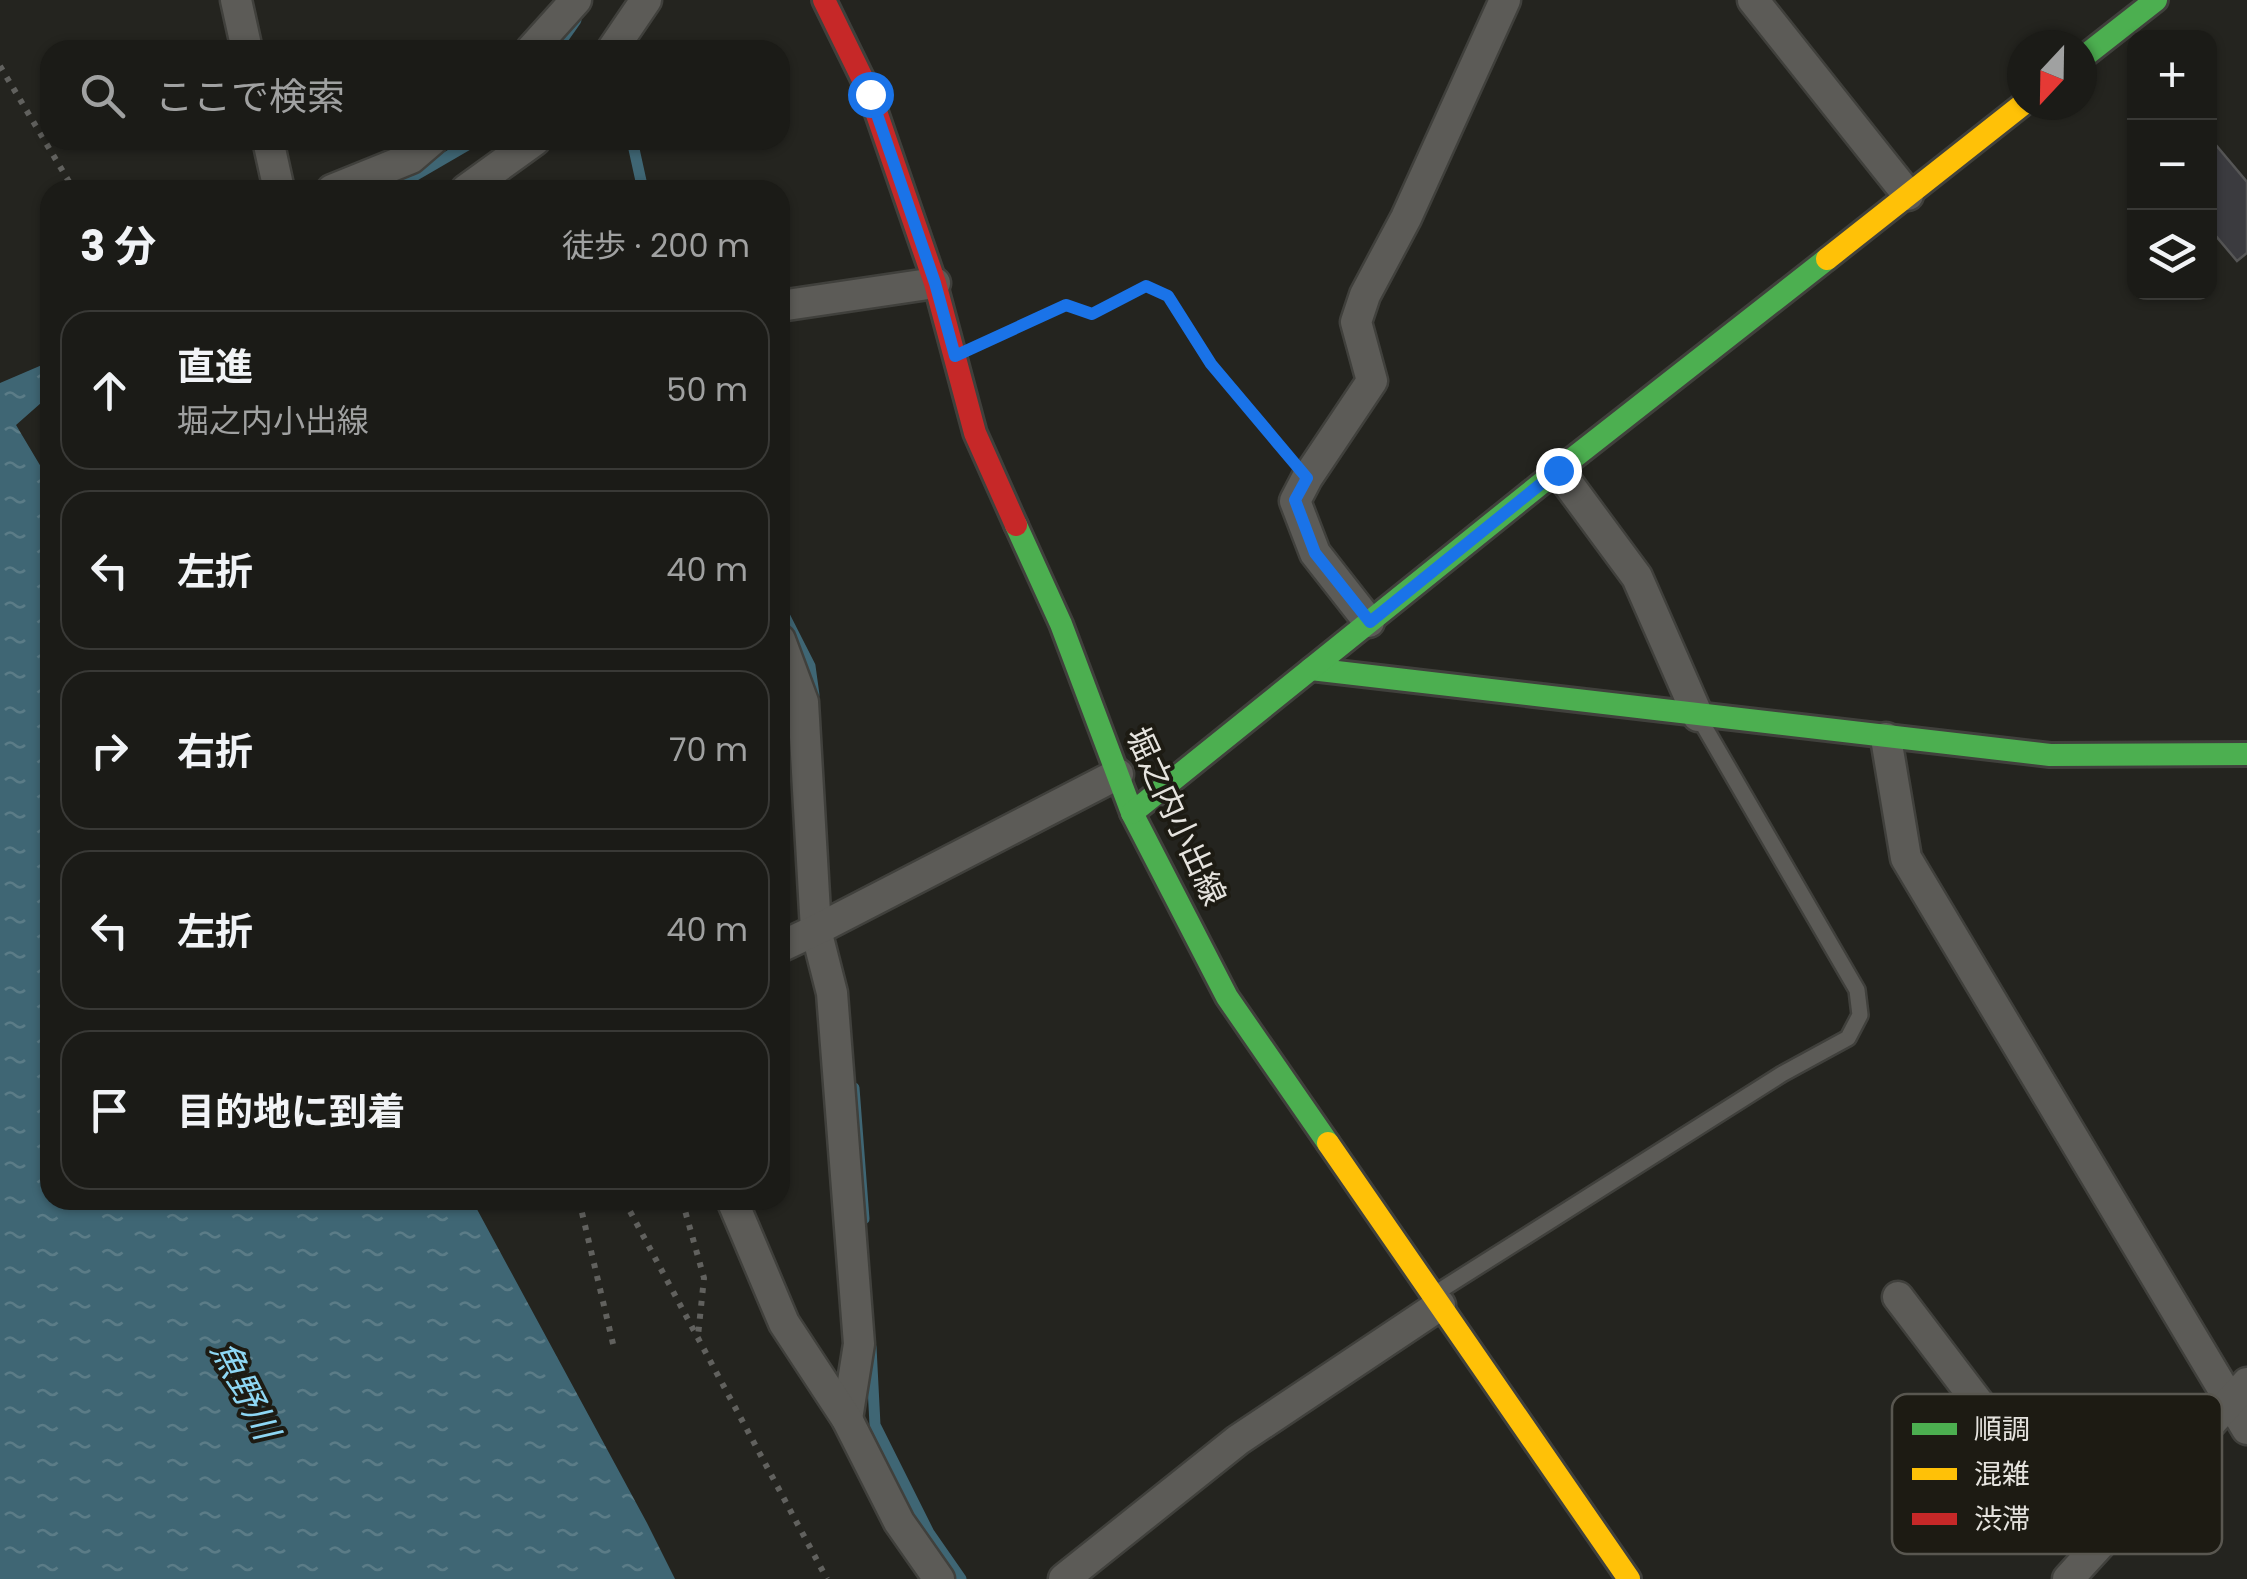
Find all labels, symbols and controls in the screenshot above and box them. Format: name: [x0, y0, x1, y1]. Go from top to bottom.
north arrow: [2007, 30, 2097, 120]
map controls: [2127, 30, 2217, 300]
button: +: [2127, 30, 2217, 120]
search box: [40, 40, 790, 150]
icon: search: [75, 68, 130, 123]
text: ここで検索: [155, 70, 345, 123]
route start: [848, 72, 894, 118]
button: −: [2127, 120, 2217, 210]
button: layers: [2127, 210, 2217, 300]
text: 3 分: [80, 217, 156, 276]
text: 徒歩 · 200 m: [562, 223, 750, 268]
text: 直進: [177, 340, 253, 393]
icon: ahead: [82, 363, 137, 418]
text: 50 m: [666, 367, 748, 412]
text: 堀之内小出線: [177, 398, 369, 443]
route end: [1536, 448, 1582, 494]
icon: left: [82, 543, 137, 598]
text: 左折: [177, 545, 253, 598]
text: 40 m: [666, 547, 748, 592]
street label: 堀之内小出線: [1115, 719, 1237, 912]
icon: right: [82, 723, 137, 778]
text: 右折: [177, 725, 253, 778]
text: 70 m: [669, 727, 748, 772]
icon: left: [82, 903, 137, 958]
text: 左折: [177, 905, 253, 958]
text: 40 m: [666, 907, 748, 952]
icon: arrive: [82, 1083, 137, 1138]
text: 目的地に到着: [177, 1085, 405, 1138]
water label: 魚野川: [200, 1332, 293, 1451]
legend: [1892, 1394, 2222, 1554]
text: 順調: [1974, 1410, 2030, 1449]
text: 混雑: [1974, 1455, 2030, 1494]
text: 渋滞: [1974, 1500, 2030, 1539]

